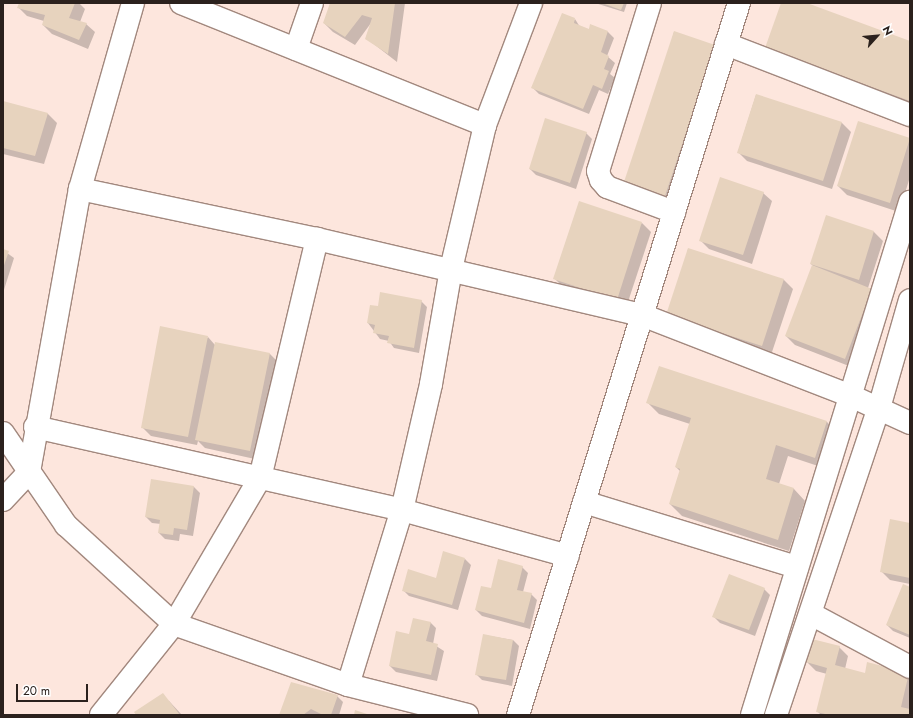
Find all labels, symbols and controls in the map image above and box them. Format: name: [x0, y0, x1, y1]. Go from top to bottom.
north arrow: [857, 16, 897, 56]
text: N: [879, 23, 897, 38]
scale bar: [18, 676, 90, 702]
text: 20 m: [23, 682, 50, 700]

